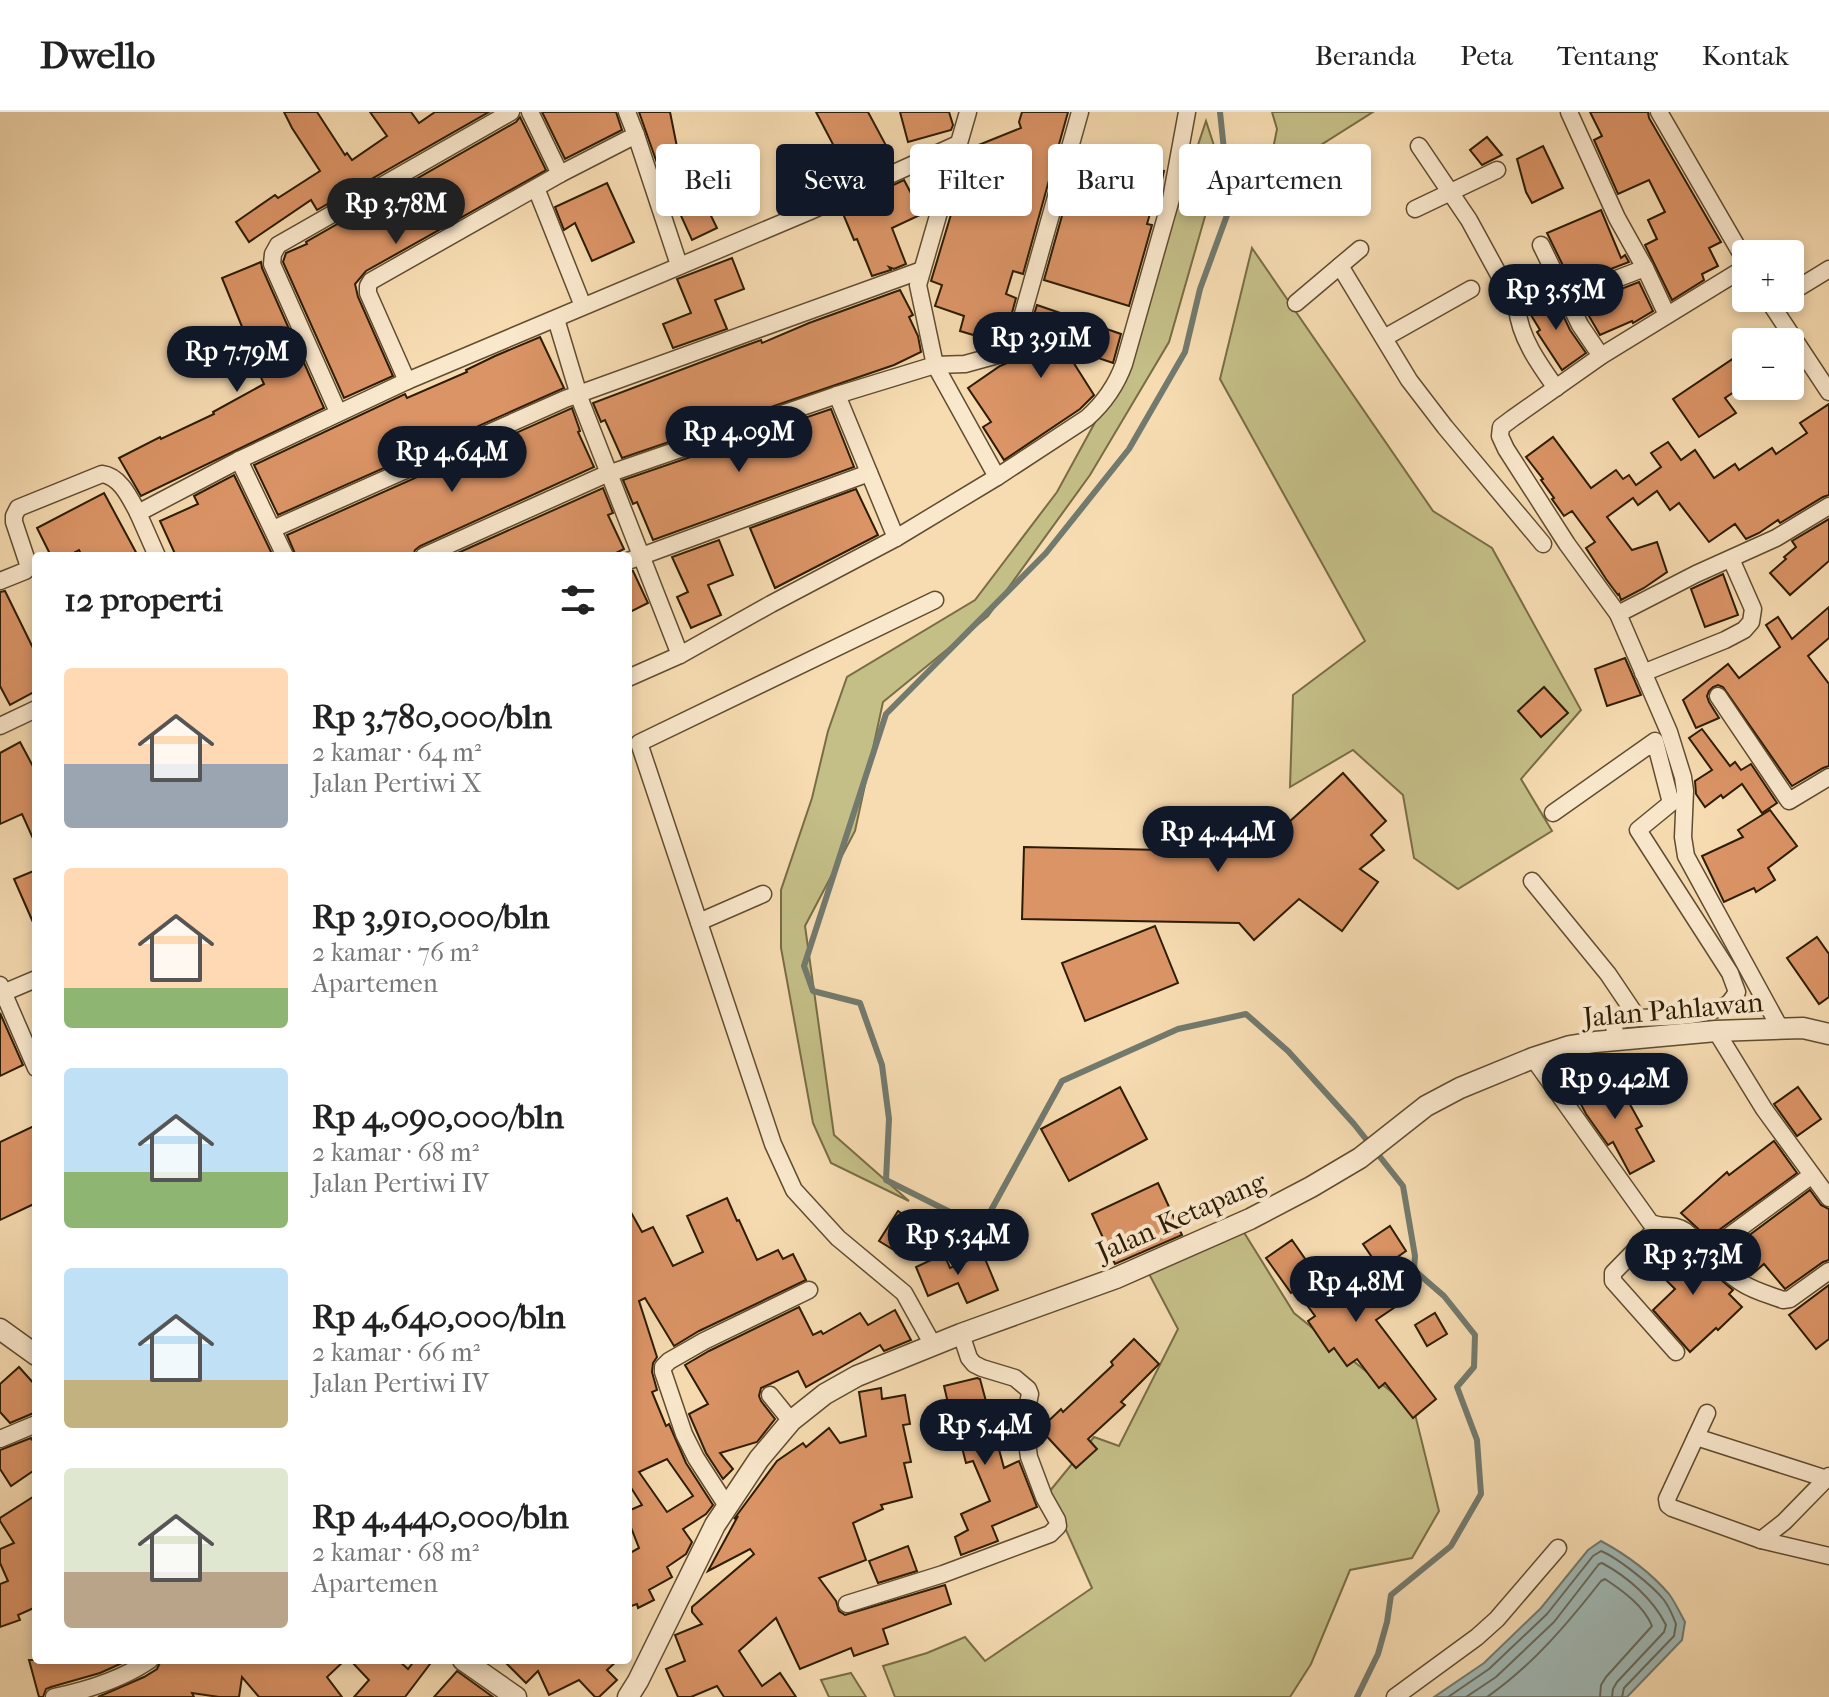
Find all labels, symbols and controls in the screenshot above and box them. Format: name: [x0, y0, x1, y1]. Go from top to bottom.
text: Dwello: [40, 33, 155, 78]
text: Beranda: [1315, 39, 1416, 72]
text: Peta: [1460, 39, 1513, 72]
text: Tentang: [1557, 39, 1658, 72]
text: Kontak: [1702, 39, 1789, 72]
chip: Beli: [656, 144, 760, 216]
chip: Sewa: [776, 144, 894, 216]
chip: Filter: [910, 144, 1032, 216]
chip: Baru: [1048, 144, 1163, 216]
chip: Apartemen: [1179, 144, 1371, 216]
pin: Rp 3.78M: [313, 178, 479, 246]
text: Rp 3.78M: [345, 188, 447, 219]
map controls: [1732, 240, 1804, 400]
button: +: [1732, 240, 1804, 312]
pin: Rp 3.55M: [1473, 264, 1639, 332]
text: Rp 3.55M: [1506, 274, 1606, 305]
pin: Rp 3.91M: [958, 312, 1124, 380]
text: Rp 3.91M: [991, 322, 1091, 353]
pin: Rp 7.79M: [154, 326, 320, 394]
button: −: [1732, 328, 1804, 400]
text: Rp 7.79M: [185, 336, 289, 367]
pin: Rp 4.09M: [656, 406, 822, 474]
text: Rp 4.09M: [683, 416, 795, 447]
pin: Rp 4.64M: [369, 426, 535, 494]
text: Rp 4.64M: [396, 436, 508, 467]
icon: filters: [556, 578, 600, 622]
text: 12 properti: [64, 580, 223, 620]
text: Rp 3,780,000/bln: [312, 697, 552, 737]
icon: home: [128, 700, 224, 796]
text: 2 kamar · 64 m²: [312, 737, 481, 768]
text: Jalan Pertiwi X: [312, 768, 482, 799]
pin: Rp 4.44M: [1135, 806, 1301, 874]
text: Rp 4.44M: [1161, 816, 1275, 847]
text: Rp 3,910,000/bln: [312, 897, 550, 937]
icon: home: [128, 900, 224, 996]
text: 2 kamar · 76 m²: [312, 937, 479, 968]
text: Apartemen: [312, 968, 438, 999]
street label: Jalan Pahlawan: [1579, 985, 1765, 1034]
pin: Rp 9.42M: [1532, 1053, 1698, 1121]
text: Rp 9.42M: [1560, 1063, 1670, 1094]
text: Rp 4,090,000/bln: [312, 1097, 564, 1137]
icon: home: [128, 1100, 224, 1196]
text: 2 kamar · 68 m²: [312, 1137, 479, 1168]
street label: Jalan Ketapang: [1090, 1164, 1272, 1269]
text: Jalan Pertiwi IV: [312, 1168, 489, 1199]
pin: Rp 5.34M: [875, 1209, 1041, 1277]
text: Rp 5.34M: [906, 1219, 1010, 1250]
pin: Rp 3.73M: [1610, 1229, 1776, 1297]
text: Rp 3.73M: [1643, 1239, 1743, 1270]
pin: Rp 4.8M: [1282, 1256, 1430, 1324]
text: Rp 4.8M: [1308, 1266, 1404, 1297]
text: Rp 4,640,000/bln: [312, 1297, 566, 1337]
icon: home: [128, 1300, 224, 1396]
text: 2 kamar · 66 m²: [312, 1337, 480, 1368]
text: Jalan Pertiwi IV: [312, 1368, 489, 1399]
pin: Rp 5.4M: [911, 1399, 1059, 1467]
text: Rp 5.4M: [938, 1409, 1032, 1440]
text: Rp 4,440,000/bln: [312, 1497, 569, 1537]
icon: home: [128, 1500, 224, 1596]
text: 2 kamar · 68 m²: [312, 1537, 479, 1568]
text: Apartemen: [312, 1568, 438, 1599]

